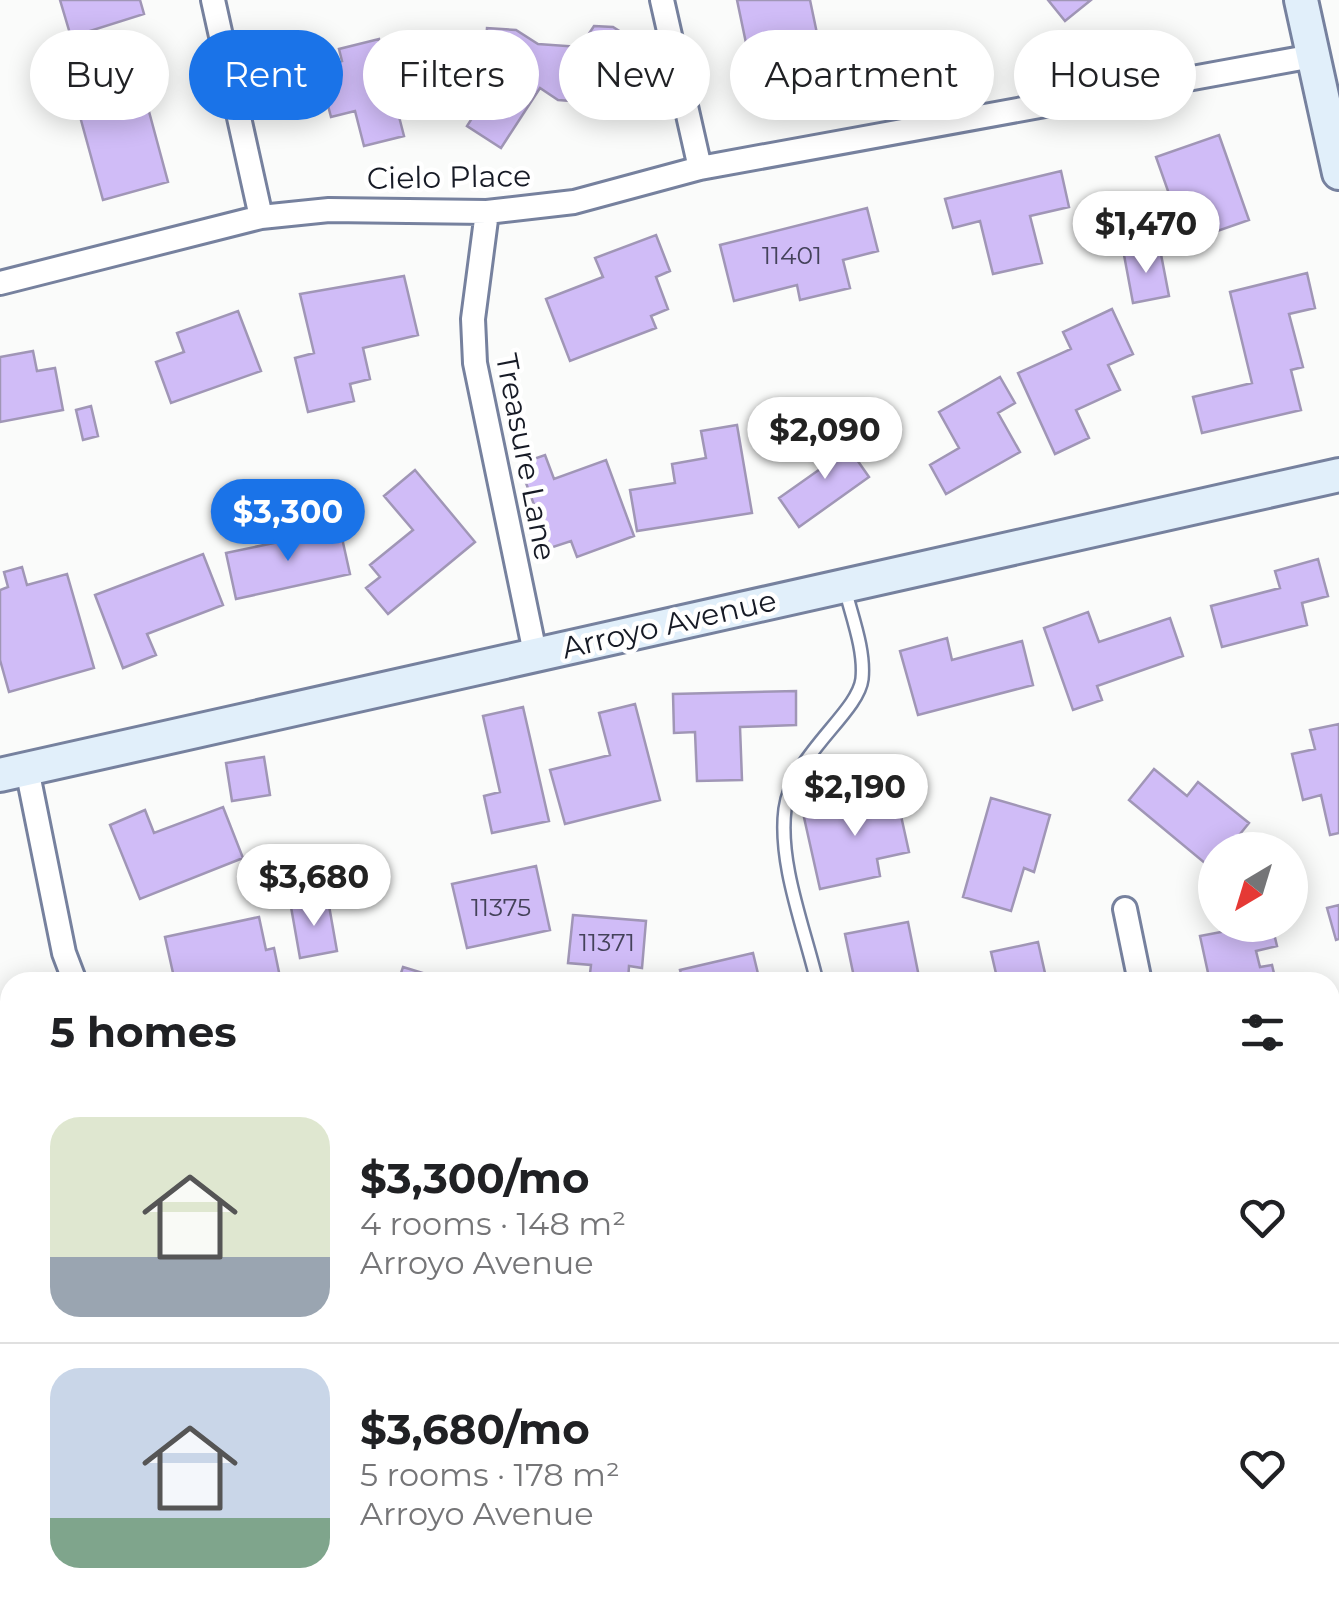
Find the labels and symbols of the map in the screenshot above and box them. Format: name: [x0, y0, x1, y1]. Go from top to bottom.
street label: Cielo Place: [367, 157, 531, 197]
pin: $1,470: [1065, 191, 1227, 276]
house number: 11401: [762, 240, 822, 270]
street label: Treasure Lane: [488, 350, 564, 564]
pin: $2,090: [744, 397, 906, 482]
pin: $3,300: [207, 479, 369, 564]
street label: Arroyo Avenue: [558, 581, 780, 667]
pin: $2,190: [774, 754, 936, 839]
north arrow: [1198, 832, 1308, 942]
pin: $3,680: [233, 844, 395, 929]
house number: 11375: [471, 892, 531, 922]
house number: 11371: [579, 927, 635, 957]

